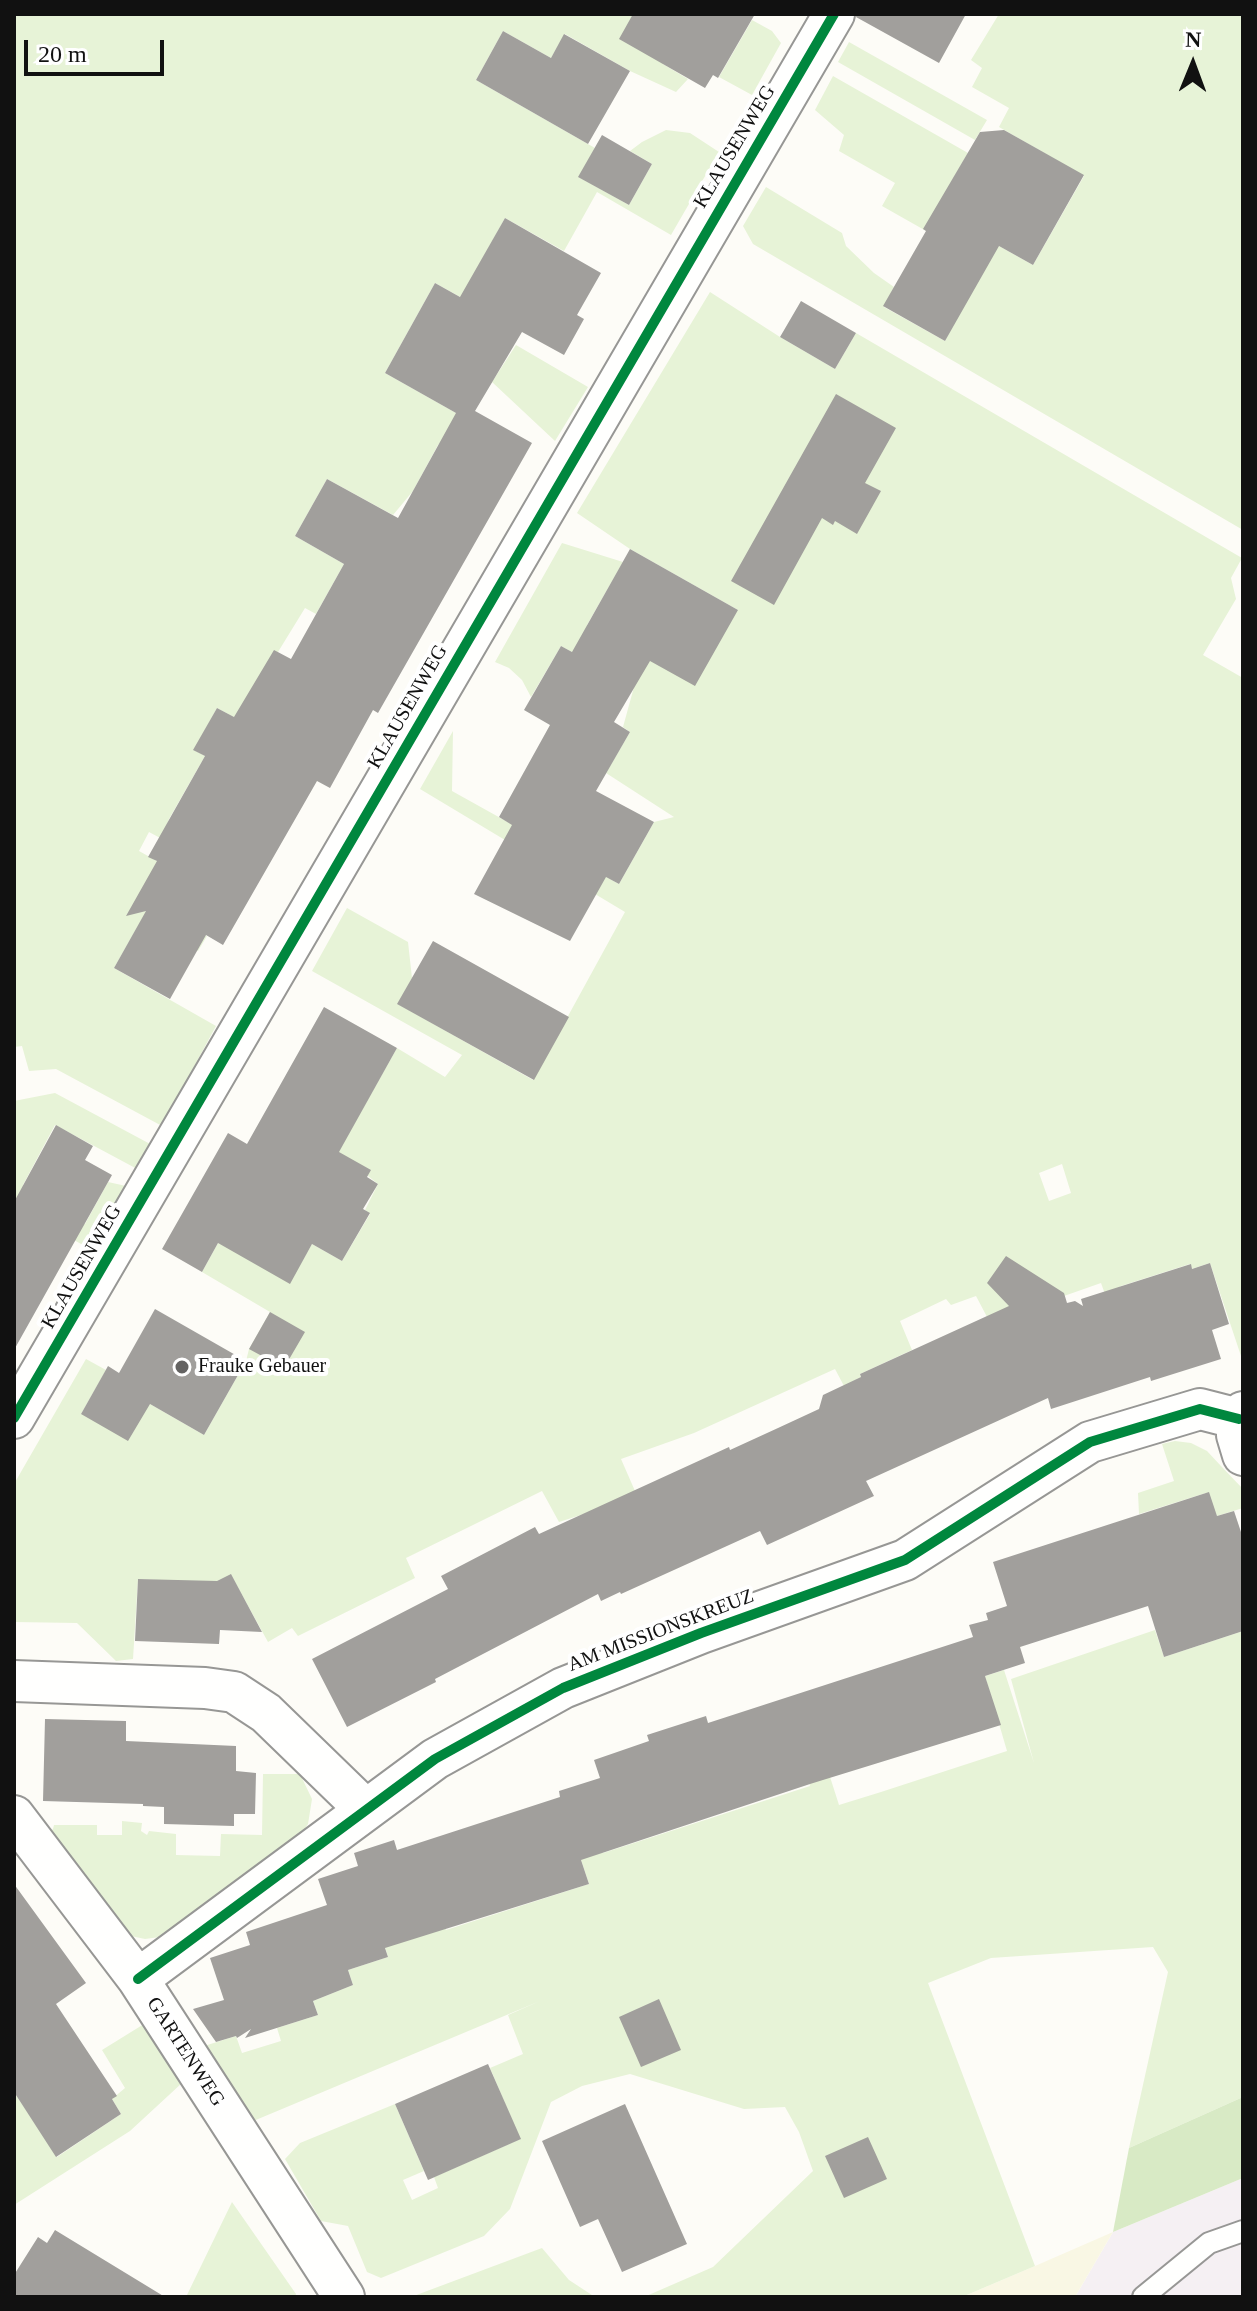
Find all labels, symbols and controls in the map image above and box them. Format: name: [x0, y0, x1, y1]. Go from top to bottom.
scale bar: [28, 24, 168, 74]
north arrow: [1153, 24, 1233, 104]
text: N: [1185, 27, 1202, 52]
text: 20 m: [38, 41, 87, 67]
street label: KLAUSENWEG: [689, 81, 781, 213]
street label: KLAUSENWEG: [363, 641, 453, 773]
street label: KLAUSENWEG: [37, 1201, 127, 1333]
place label: Frauke Gebauer: [198, 1355, 326, 1379]
marker: Frauke Gebauer: [173, 1358, 191, 1376]
street label: AM MISSIONSKREUZ: [565, 1584, 757, 1678]
street label: GARTENWEG: [141, 1993, 229, 2111]

